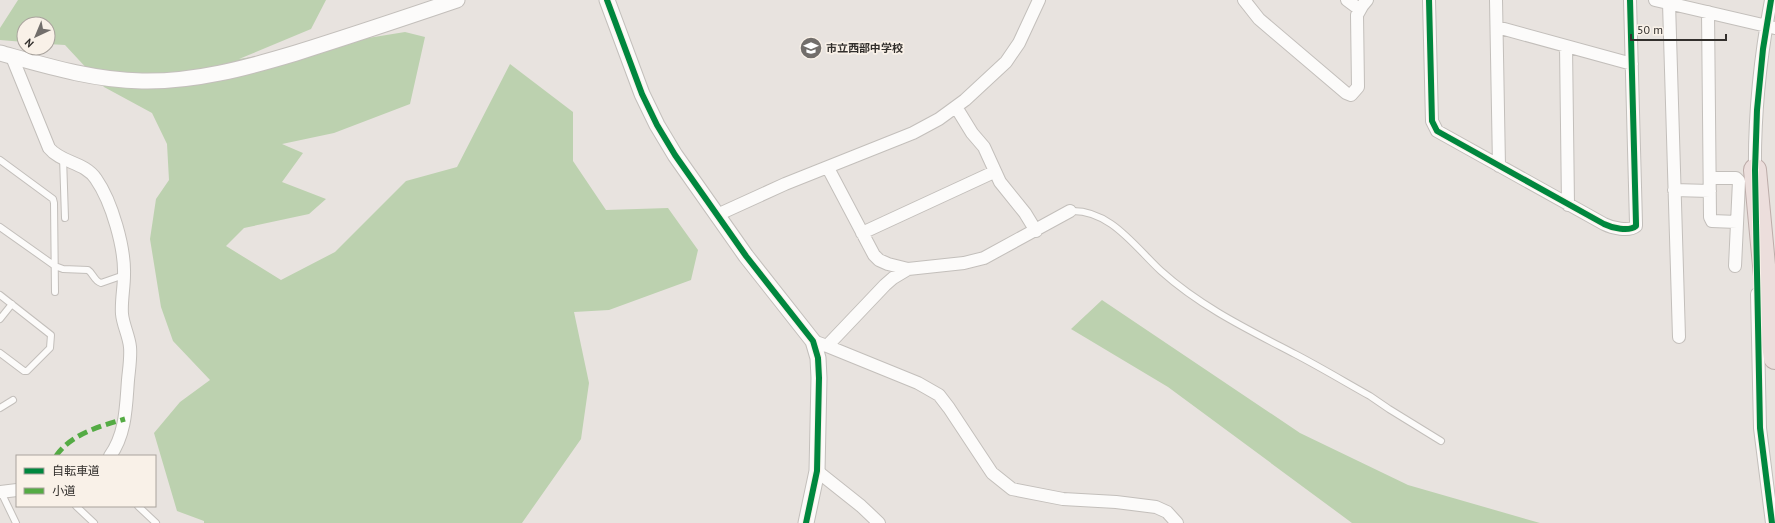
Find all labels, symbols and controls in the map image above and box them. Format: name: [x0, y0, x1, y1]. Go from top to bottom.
north arrow: [16, 16, 56, 56]
scale bar: [1631, 16, 1726, 42]
text: 50 m: [1637, 22, 1663, 37]
school or university icon: 市立西部中学校: [798, 35, 824, 61]
text: N: [22, 36, 37, 51]
place label: 市立西部中学校: [826, 41, 903, 55]
legend: [16, 455, 156, 507]
text: 自転車道: [52, 463, 100, 478]
text: 小道: [52, 483, 76, 498]

